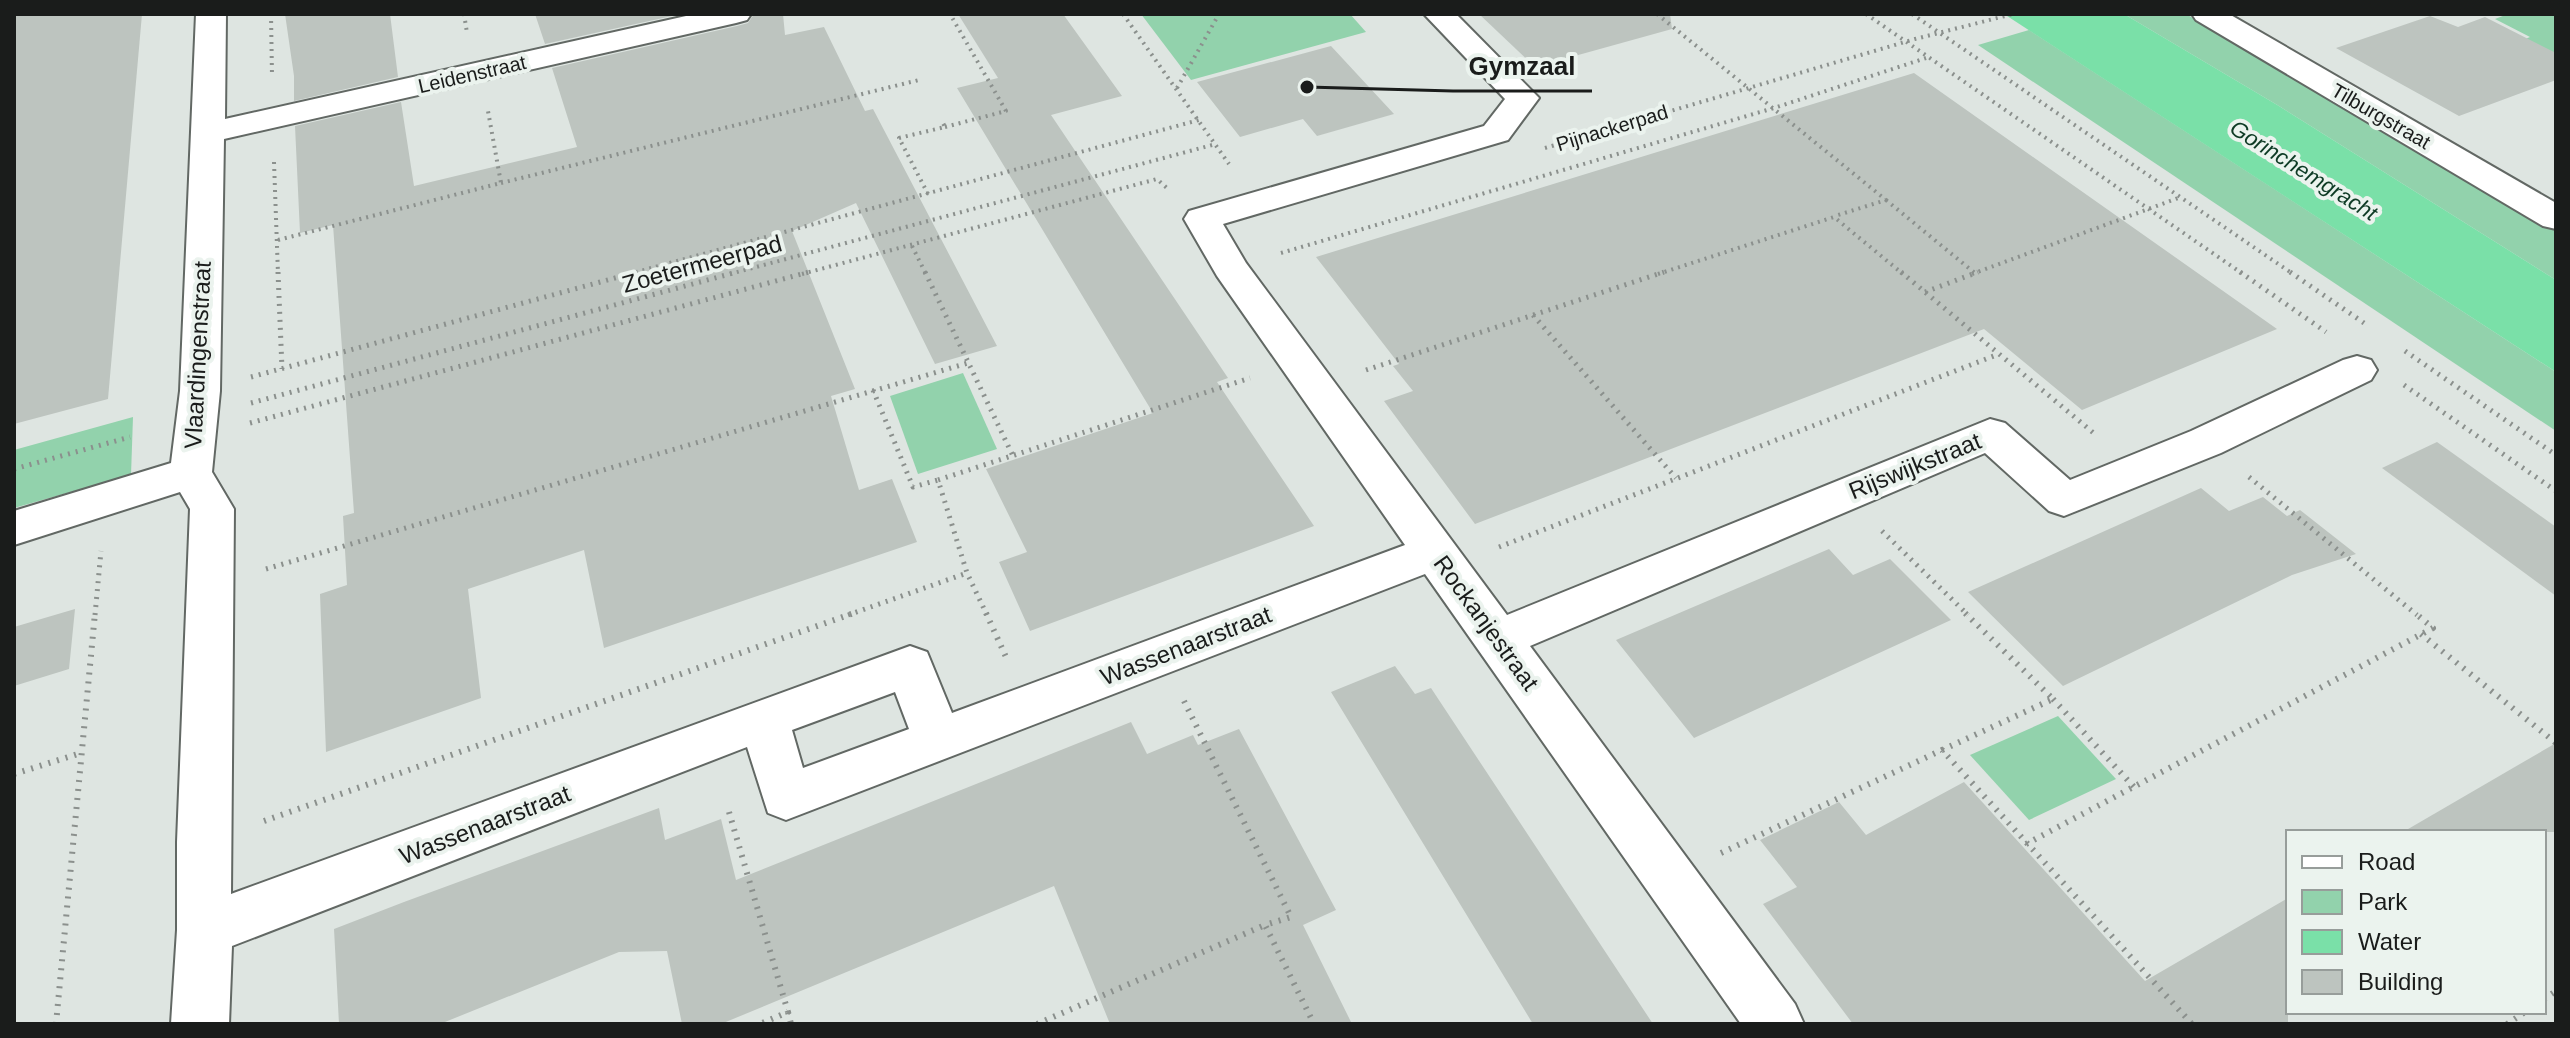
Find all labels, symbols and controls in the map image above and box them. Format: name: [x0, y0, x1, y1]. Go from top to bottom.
callout: Gymzaal: [1453, 41, 1592, 91]
street label: Leidenstraat: [416, 51, 529, 97]
text: Gymzaal: [1469, 51, 1575, 81]
street label: Tilburgstraat: [2328, 79, 2435, 153]
street label: Pijnackerpad: [1553, 101, 1671, 155]
water label: Gorinchemgracht: [2226, 115, 2383, 226]
street label: Zoetermeerpad: [619, 229, 785, 298]
street label: Vlaardingenstraat: [179, 260, 216, 450]
street label: Rijswijkstraat: [1845, 427, 1985, 504]
street label: Rockanjestraat: [1428, 550, 1545, 696]
street label: Wassenaarstraat: [1097, 600, 1275, 690]
street label: Wassenaarstraat: [396, 779, 574, 869]
legend: [2286, 830, 2546, 1014]
text: Road: [2358, 848, 2415, 875]
text: Park: [2358, 888, 2408, 915]
text: Water: [2358, 928, 2421, 955]
text: Building: [2358, 968, 2443, 995]

